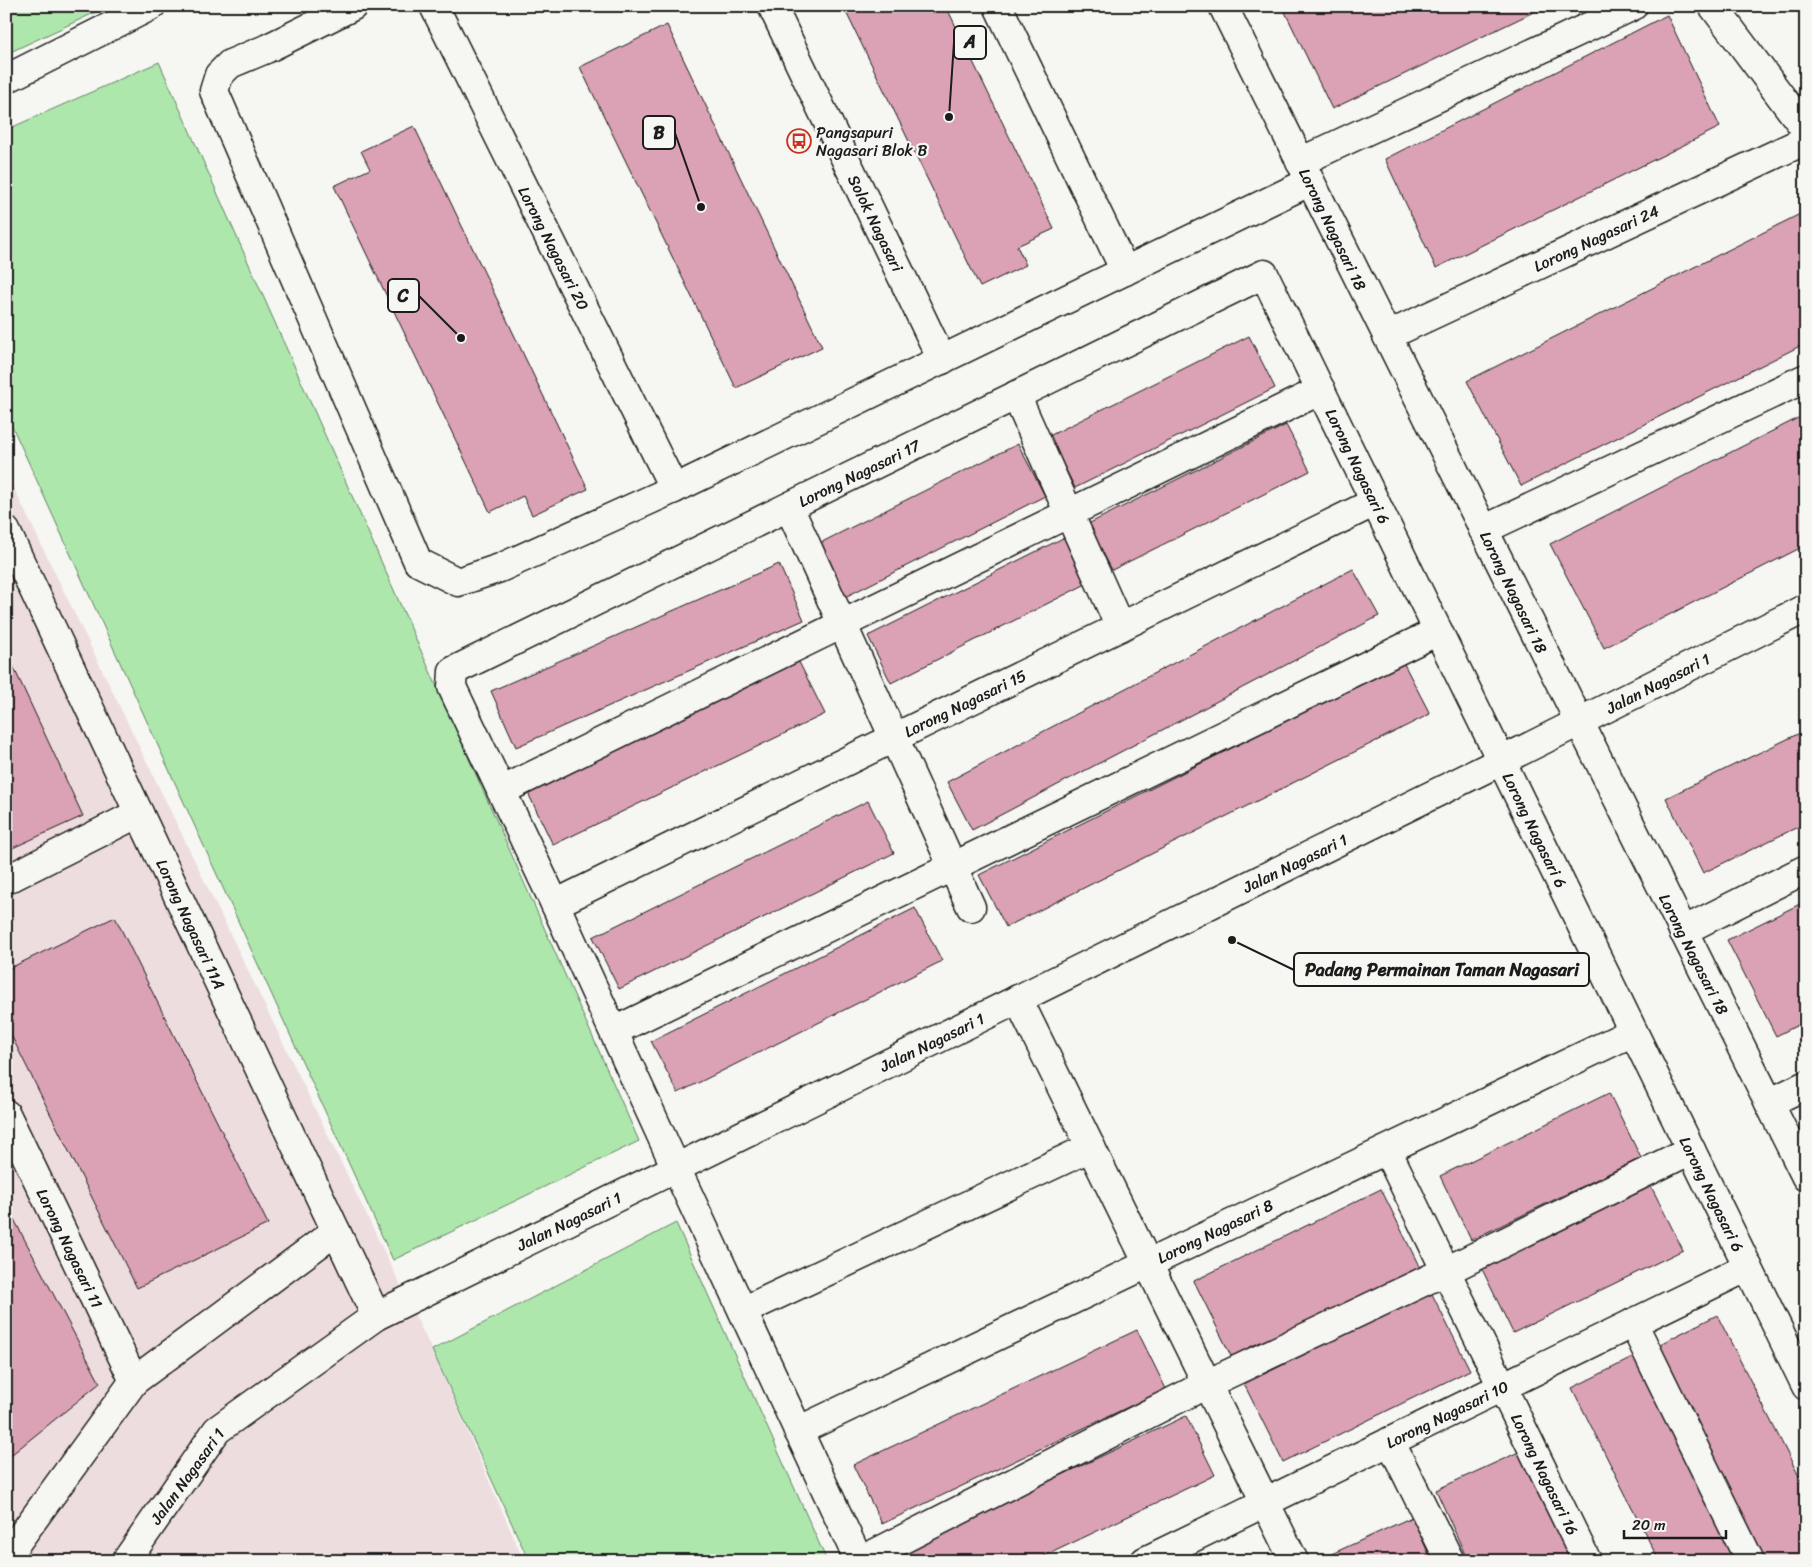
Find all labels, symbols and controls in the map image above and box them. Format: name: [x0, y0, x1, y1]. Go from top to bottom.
callout: A: [954, 26, 986, 59]
text: A: [963, 26, 976, 58]
callout: B: [643, 116, 675, 149]
text: B: [653, 117, 665, 149]
place label: Pangsapuri Nagasari Blok B: [816, 118, 927, 165]
bus stop icon: Pangsapuri Nagasari Blok B: [786, 128, 812, 154]
street label: Lorong Nagasari 18: [1290, 163, 1375, 296]
street label: Solok Nagasari: [839, 170, 912, 277]
street label: Lorong Nagasari 20: [510, 181, 597, 315]
street label: Lorong Nagasari 24: [1528, 197, 1664, 280]
callout: C: [388, 279, 419, 312]
text: C: [396, 280, 409, 312]
street label: Lorong Nagasari 6: [1317, 403, 1398, 529]
street label: Lorong Nagasari 17: [793, 431, 926, 516]
street label: Lorong Nagasari 18: [1471, 526, 1556, 659]
street label: Jalan Nagasari 1: [1600, 645, 1716, 723]
street label: Lorong Nagasari 15: [899, 661, 1032, 746]
street label: Lorong Nagasari 6: [1494, 767, 1575, 893]
street label: Jalan Nagasari 1: [1237, 825, 1353, 902]
street label: Lorong Nagasari 11A: [148, 854, 233, 994]
street label: Lorong Nagasari 18: [1650, 888, 1737, 1021]
callout: Padang Permainan Taman Nagasari: [1294, 953, 1589, 986]
text: Padang Permainan Taman Nagasari: [1305, 954, 1580, 986]
street label: Jalan Nagasari 1: [874, 1004, 990, 1081]
street label: Lorong Nagasari 6: [1671, 1131, 1752, 1257]
street label: Lorong Nagasari 11: [28, 1183, 111, 1313]
street label: Jalan Nagasari 1: [511, 1183, 627, 1260]
street label: Lorong Nagasari 8: [1152, 1191, 1279, 1272]
street label: Lorong Nagasari 10: [1381, 1372, 1514, 1457]
street label: Lorong Nagasari 16: [1502, 1408, 1587, 1540]
street label: Jalan Nagasari 1: [142, 1422, 233, 1532]
scale bar: [1624, 1507, 1727, 1539]
text: 20 m: [1632, 1512, 1666, 1538]

